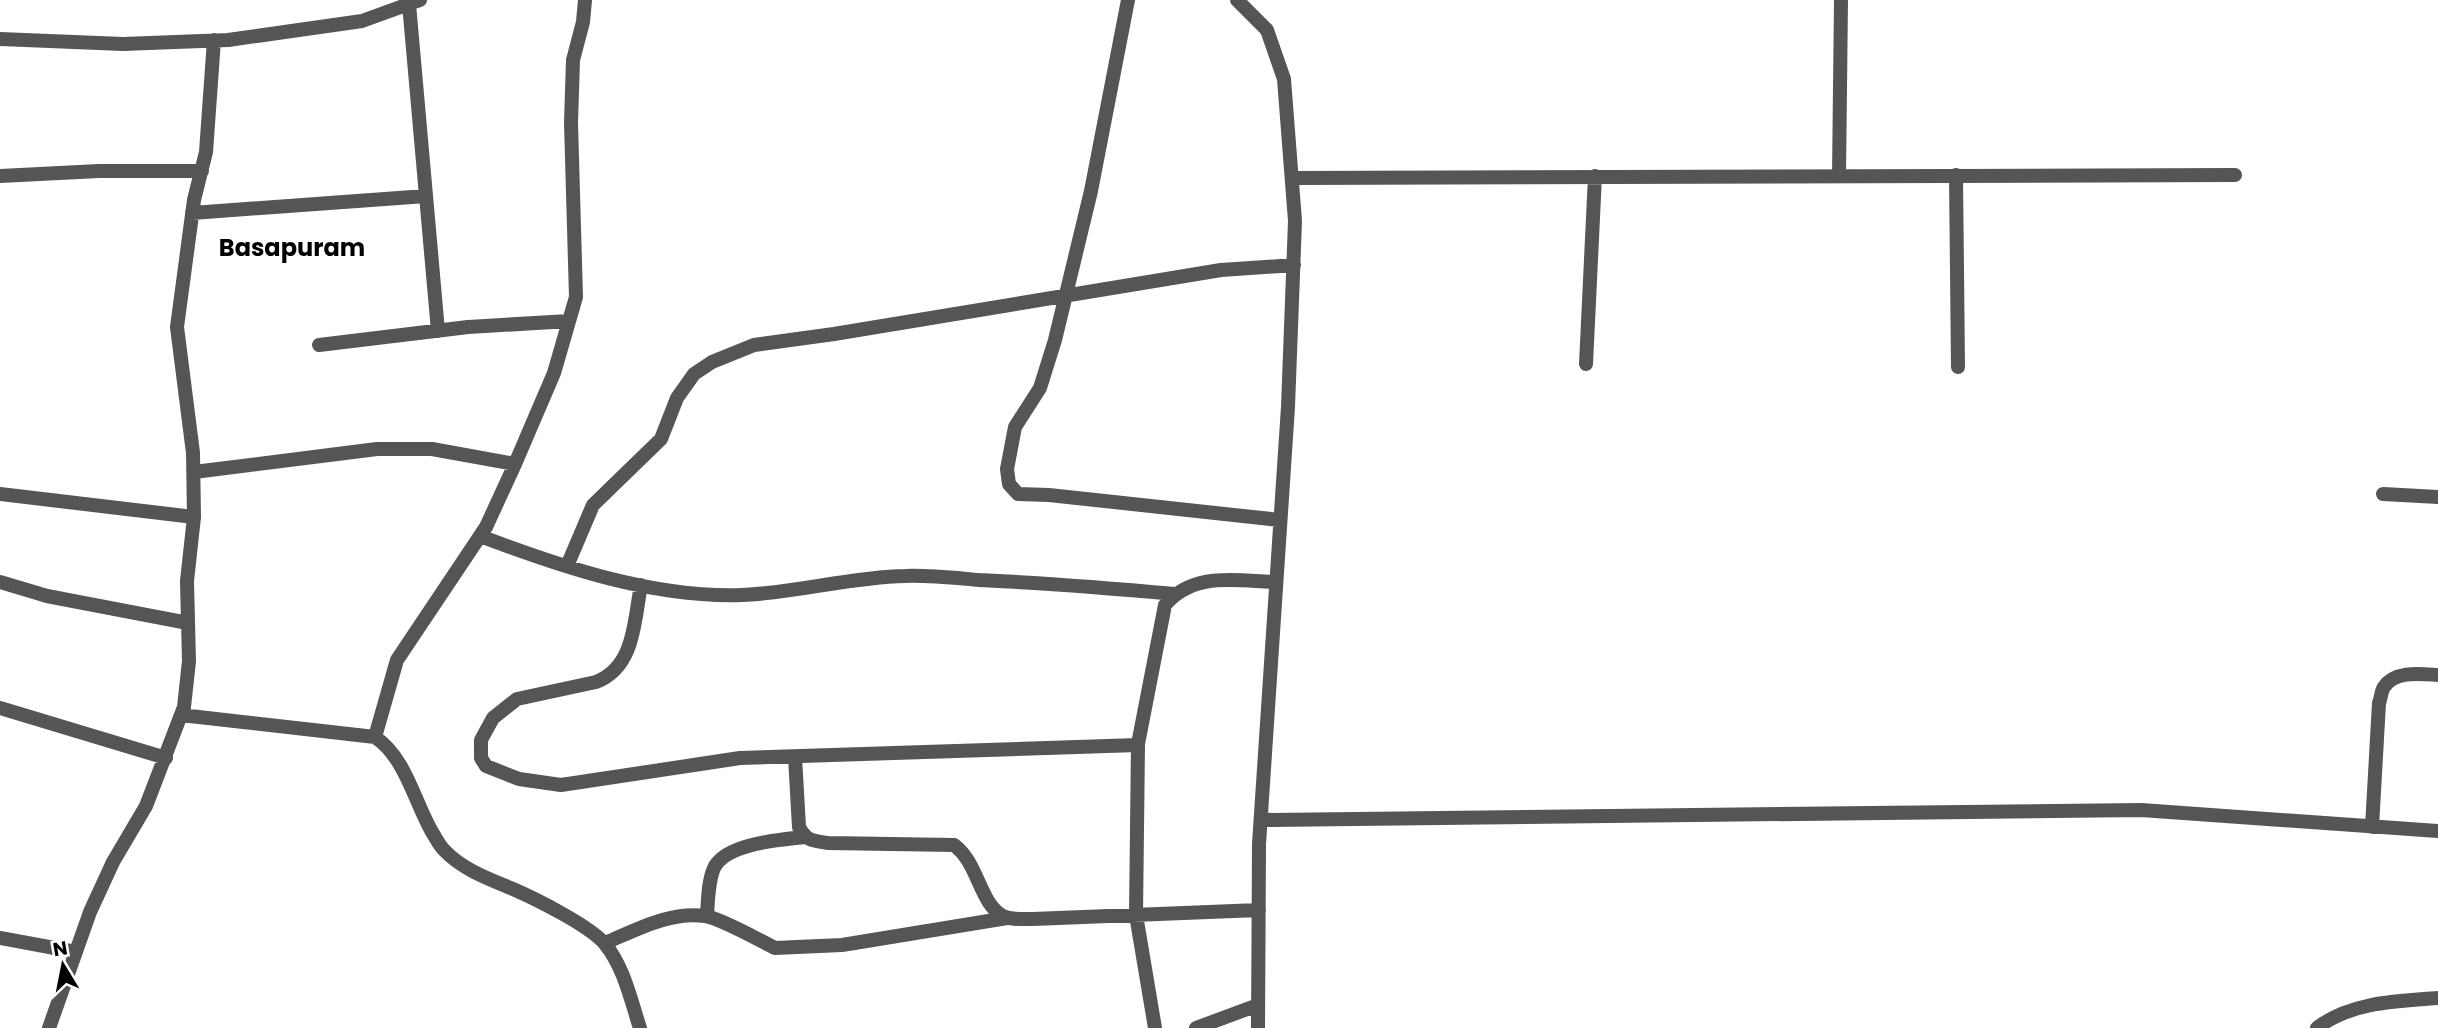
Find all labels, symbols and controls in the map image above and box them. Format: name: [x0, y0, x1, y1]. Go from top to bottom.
district label: Basapuram: [219, 231, 365, 264]
north arrow: [28, 930, 98, 1000]
text: N: [51, 934, 70, 963]

